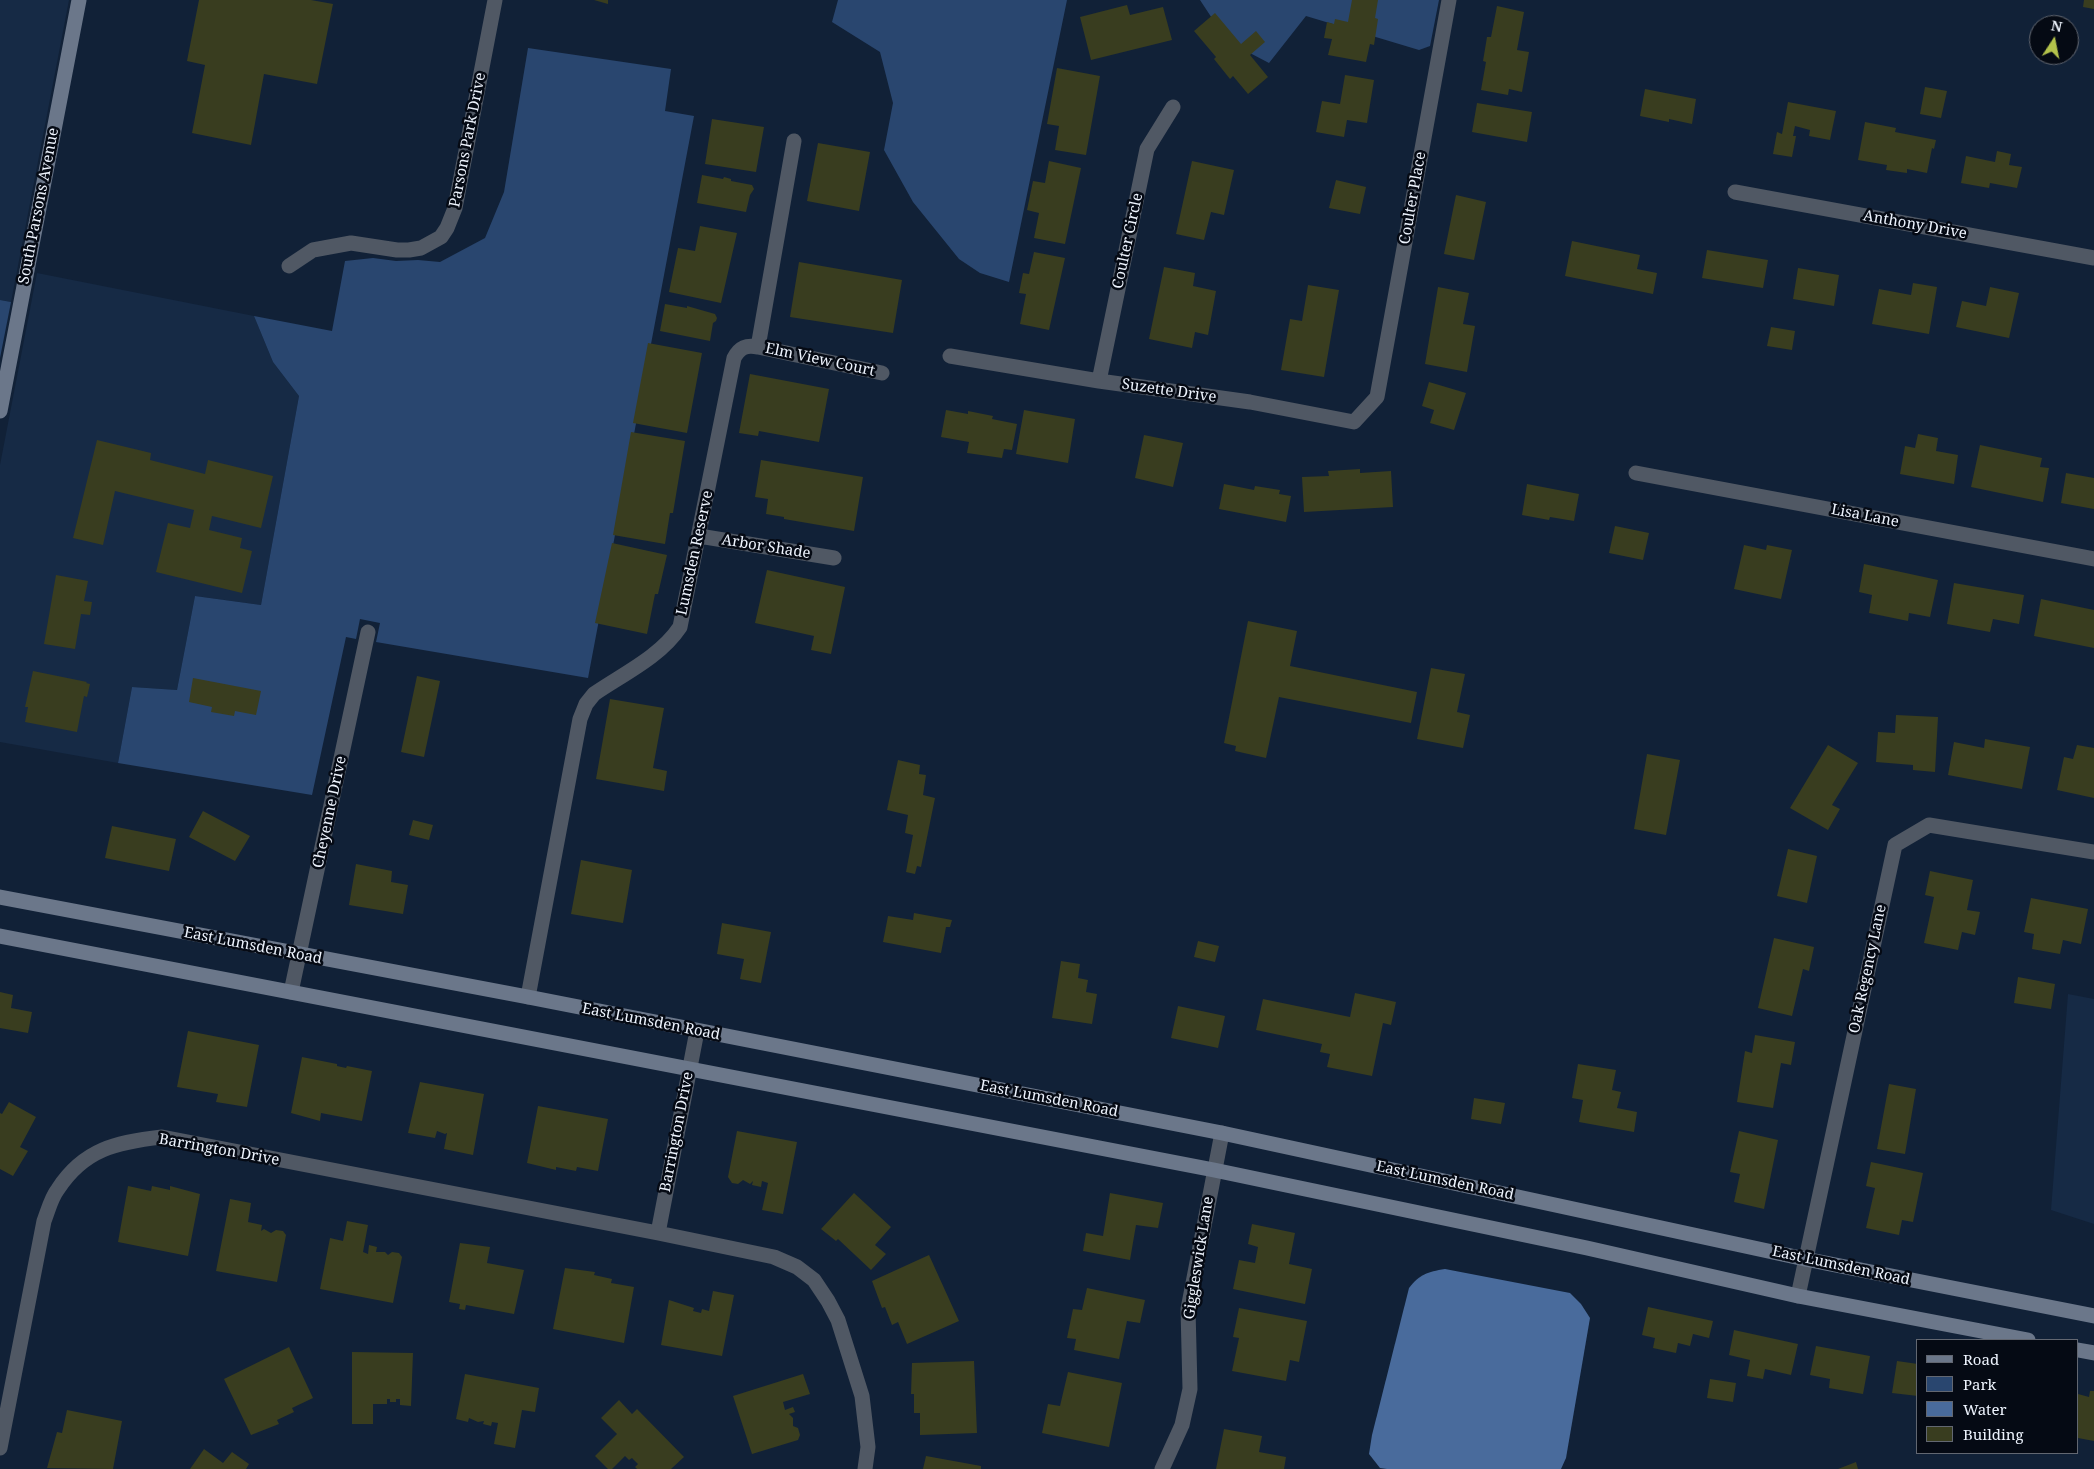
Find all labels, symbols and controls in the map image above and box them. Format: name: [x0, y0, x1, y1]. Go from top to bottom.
north arrow: [2029, 15, 2079, 65]
text: N: [2050, 15, 2064, 36]
street label: Parsons Park Drive: [446, 71, 490, 209]
street label: South Parsons Avenue: [15, 126, 63, 286]
street label: Coulter Place: [1396, 150, 1430, 246]
street label: Coulter Circle: [1109, 191, 1147, 291]
street label: Anthony Drive: [1862, 207, 1968, 243]
street label: Elm View Court: [764, 340, 876, 380]
street label: Suzette Drive: [1121, 375, 1217, 407]
street label: Lumsden Reserve: [673, 489, 717, 617]
street label: Lisa Lane: [1830, 501, 1900, 531]
street label: Arbor Shade: [720, 531, 812, 563]
street label: Cheyenne Drive: [309, 754, 351, 870]
street label: Oak Regency Lane: [1846, 903, 1890, 1035]
street label: East Lumsden Road: [182, 924, 324, 968]
street label: East Lumsden Road: [580, 1000, 722, 1044]
street label: Barrington Drive: [657, 1070, 697, 1194]
street label: East Lumsden Road: [978, 1077, 1120, 1121]
street label: Barrington Drive: [157, 1131, 281, 1169]
street label: East Lumsden Road: [1374, 1158, 1516, 1204]
street label: Giggleswick Lane: [1180, 1195, 1218, 1321]
street label: East Lumsden Road: [1770, 1243, 1912, 1289]
legend: [1916, 1339, 2079, 1454]
text: Road: [1963, 1349, 1999, 1369]
text: Park: [1963, 1374, 1996, 1394]
text: Water: [1963, 1399, 2006, 1419]
text: Building: [1963, 1424, 2024, 1444]

